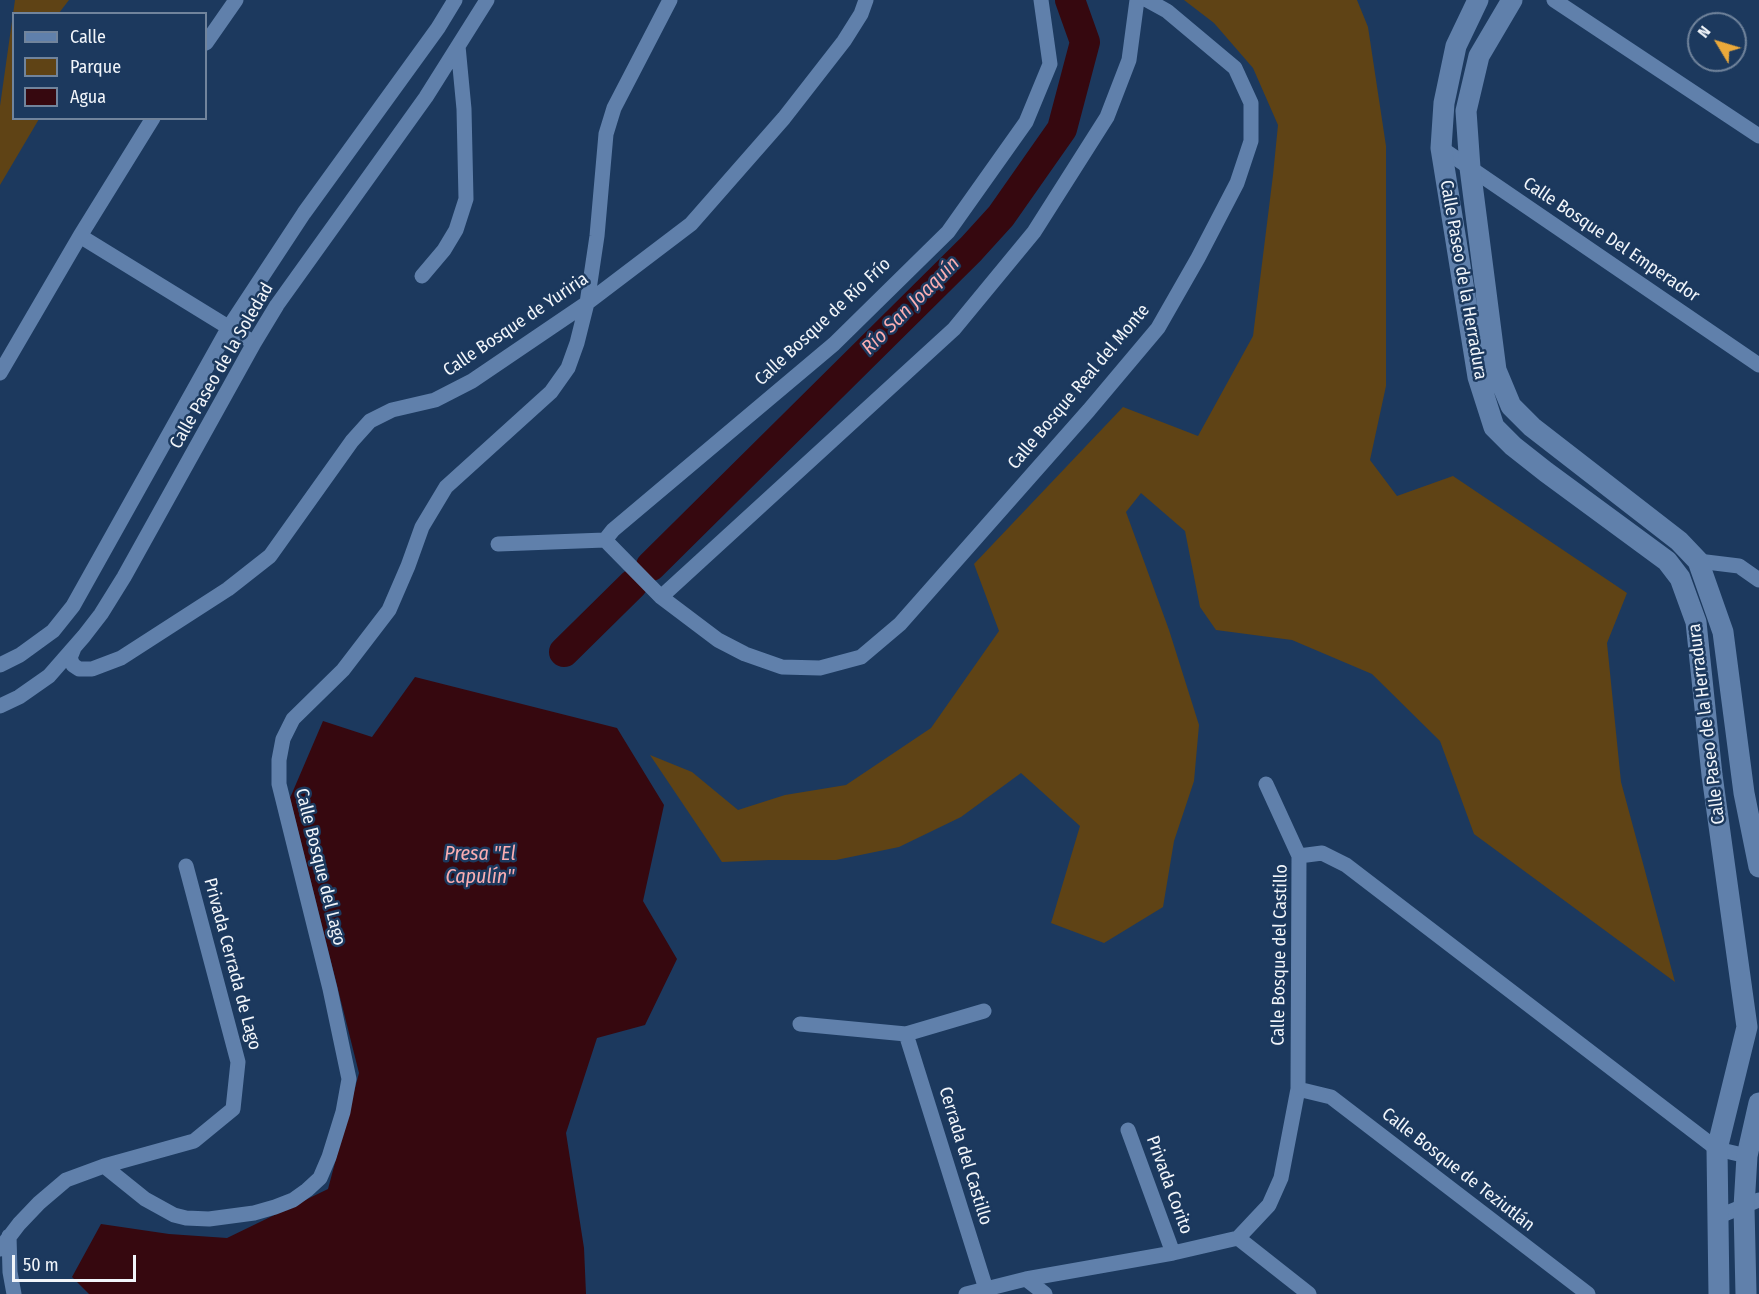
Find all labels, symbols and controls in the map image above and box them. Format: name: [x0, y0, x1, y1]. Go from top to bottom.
legend: [12, 12, 207, 120]
north arrow: [1687, 12, 1747, 72]
text: N: [1694, 22, 1714, 41]
text: Calle: [70, 26, 106, 48]
text: Parque: [70, 56, 121, 78]
text: Agua: [70, 86, 106, 108]
street label: Calle Bosque Del Emperador: [1519, 173, 1703, 307]
street label: Calle Paseo de la Herradura: [1435, 179, 1491, 381]
water label: Río San Joaquín: [857, 252, 965, 360]
street label: Calle Bosque de Río Frío: [751, 254, 895, 390]
street label: Calle Bosque de Yuriria: [439, 269, 593, 381]
street label: Calle Paseo de la Soledad: [166, 279, 278, 453]
street label: Calle Bosque Real del Monte: [1004, 300, 1154, 474]
street label: Calle Paseo de la Herradura: [1684, 622, 1730, 826]
street label: Calle Bosque del Lago: [290, 786, 350, 948]
water label: Presa "El Capulín": [444, 842, 516, 889]
street label: Calle Bosque del Castillo: [1268, 864, 1292, 1046]
street label: Privada Cerrada de Lago: [199, 876, 265, 1052]
street label: Cerrada del Castillo: [934, 1084, 996, 1228]
street label: Calle Bosque de Teziutlán: [1377, 1104, 1539, 1236]
street label: Privada Corito: [1141, 1133, 1197, 1237]
scale bar: [15, 1243, 140, 1281]
text: 50 m: [23, 1254, 59, 1276]

